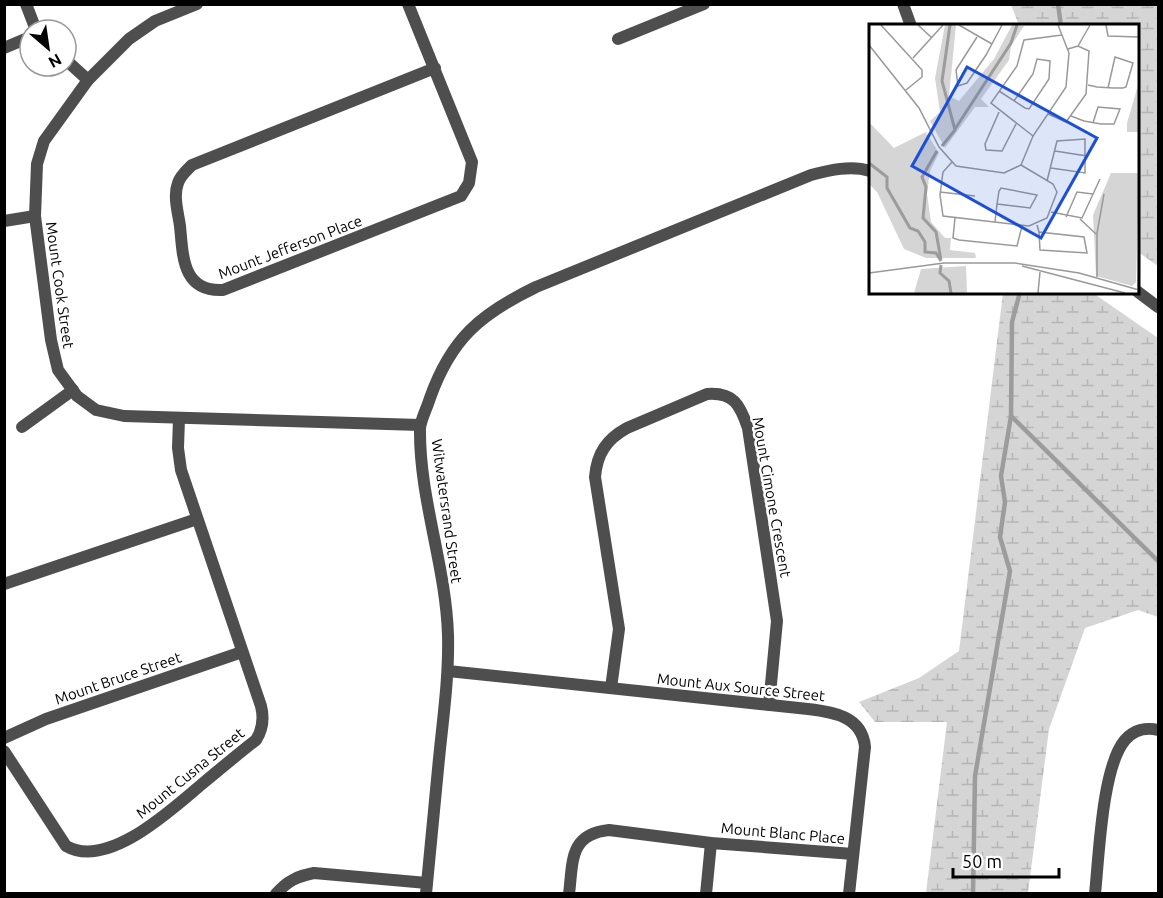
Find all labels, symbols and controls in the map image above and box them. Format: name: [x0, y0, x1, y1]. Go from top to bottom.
north arrow: [18, 18, 78, 78]
inset map: [869, 24, 1139, 294]
text: N: [46, 50, 65, 72]
street label: Mount Jefferson Place: [216, 212, 364, 282]
street label: Mount Cook Street: [43, 220, 77, 350]
street label: Mount Cimone Crescent: [750, 416, 794, 579]
street label: Witwatersrand Street: [428, 438, 466, 584]
street label: Mount Bruce Street: [53, 648, 184, 708]
street label: Mount Aux Source Street: [656, 670, 826, 704]
street label: Mount Cusna Street: [133, 724, 247, 822]
street label: Mount Blanc Place: [720, 819, 846, 847]
scale bar: [953, 841, 1060, 879]
text: 50 m: [962, 851, 1002, 871]

